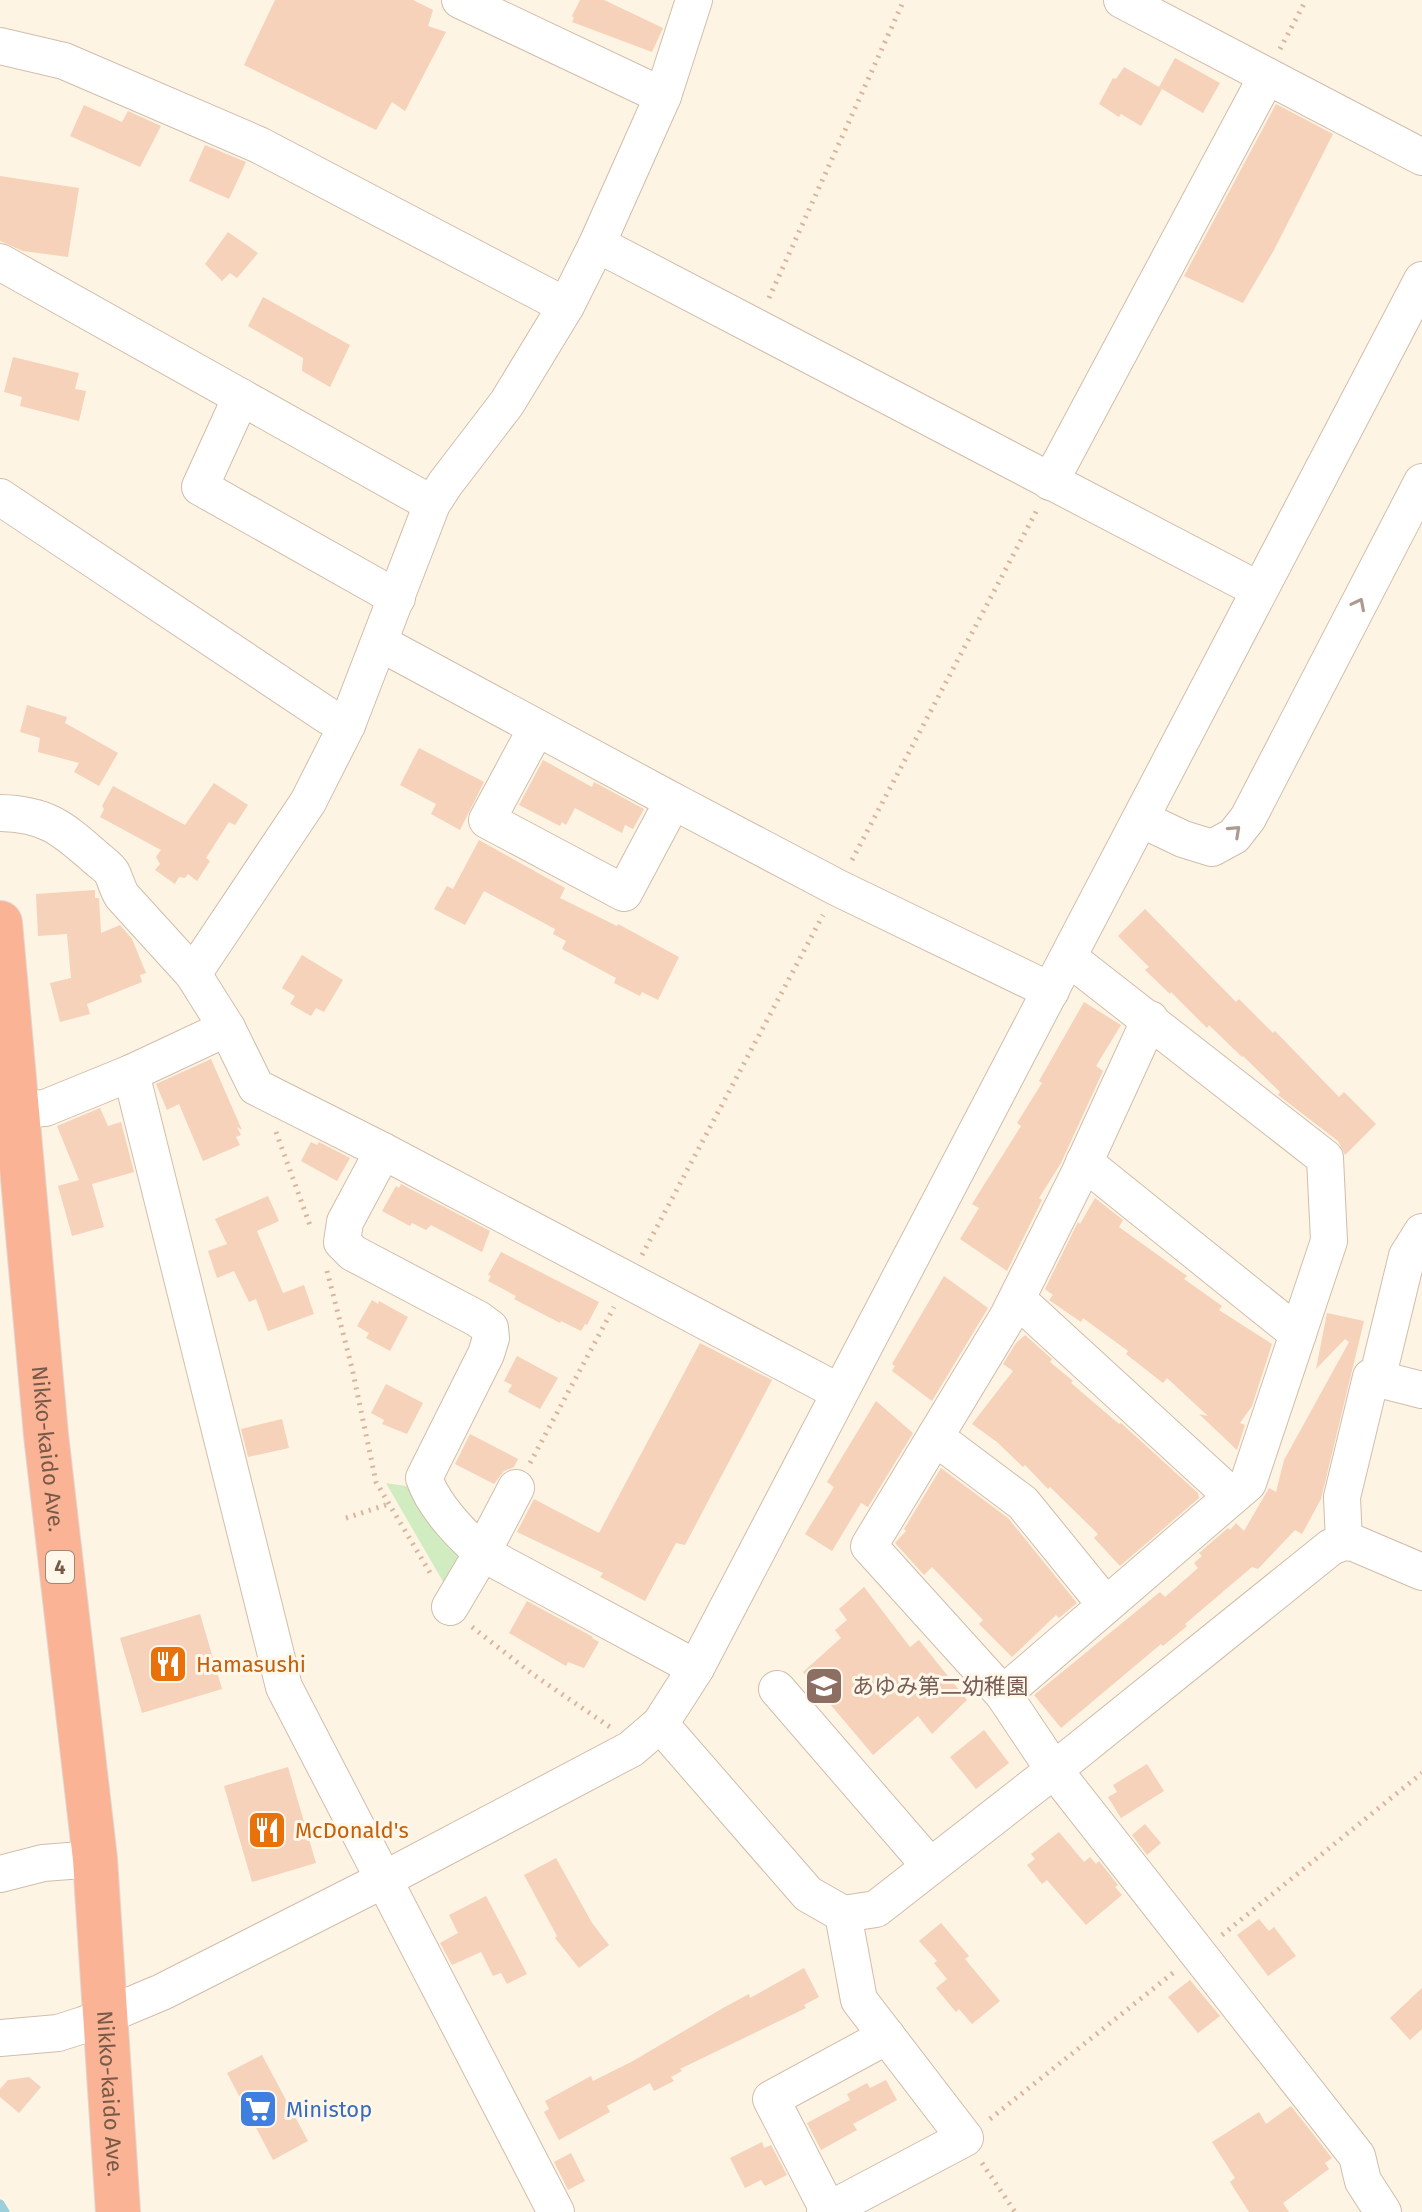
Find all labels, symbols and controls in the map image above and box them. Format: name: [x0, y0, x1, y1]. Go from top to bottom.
one-way arrow: [1349, 597, 1365, 612]
one-way arrow: [1226, 826, 1240, 841]
street label: Nikko-kaido Ave.: [26, 1365, 71, 1533]
road number: 4: [46, 1551, 74, 1583]
restaurant icon: Hamasushi: [147, 1643, 189, 1685]
place label: Hamasushi: [196, 1651, 306, 1678]
school or university icon: あゆみ第二幼稚園: [803, 1665, 845, 1707]
place label: あゆみ第二幼稚園: [852, 1673, 1028, 1700]
restaurant icon: McDonald's: [246, 1809, 288, 1851]
place label: McDonald's: [295, 1817, 409, 1844]
street label: Nikko-kaido Ave.: [91, 2010, 129, 2178]
supermarket icon: Ministop: [237, 2088, 279, 2130]
place label: Ministop: [286, 2096, 372, 2123]

